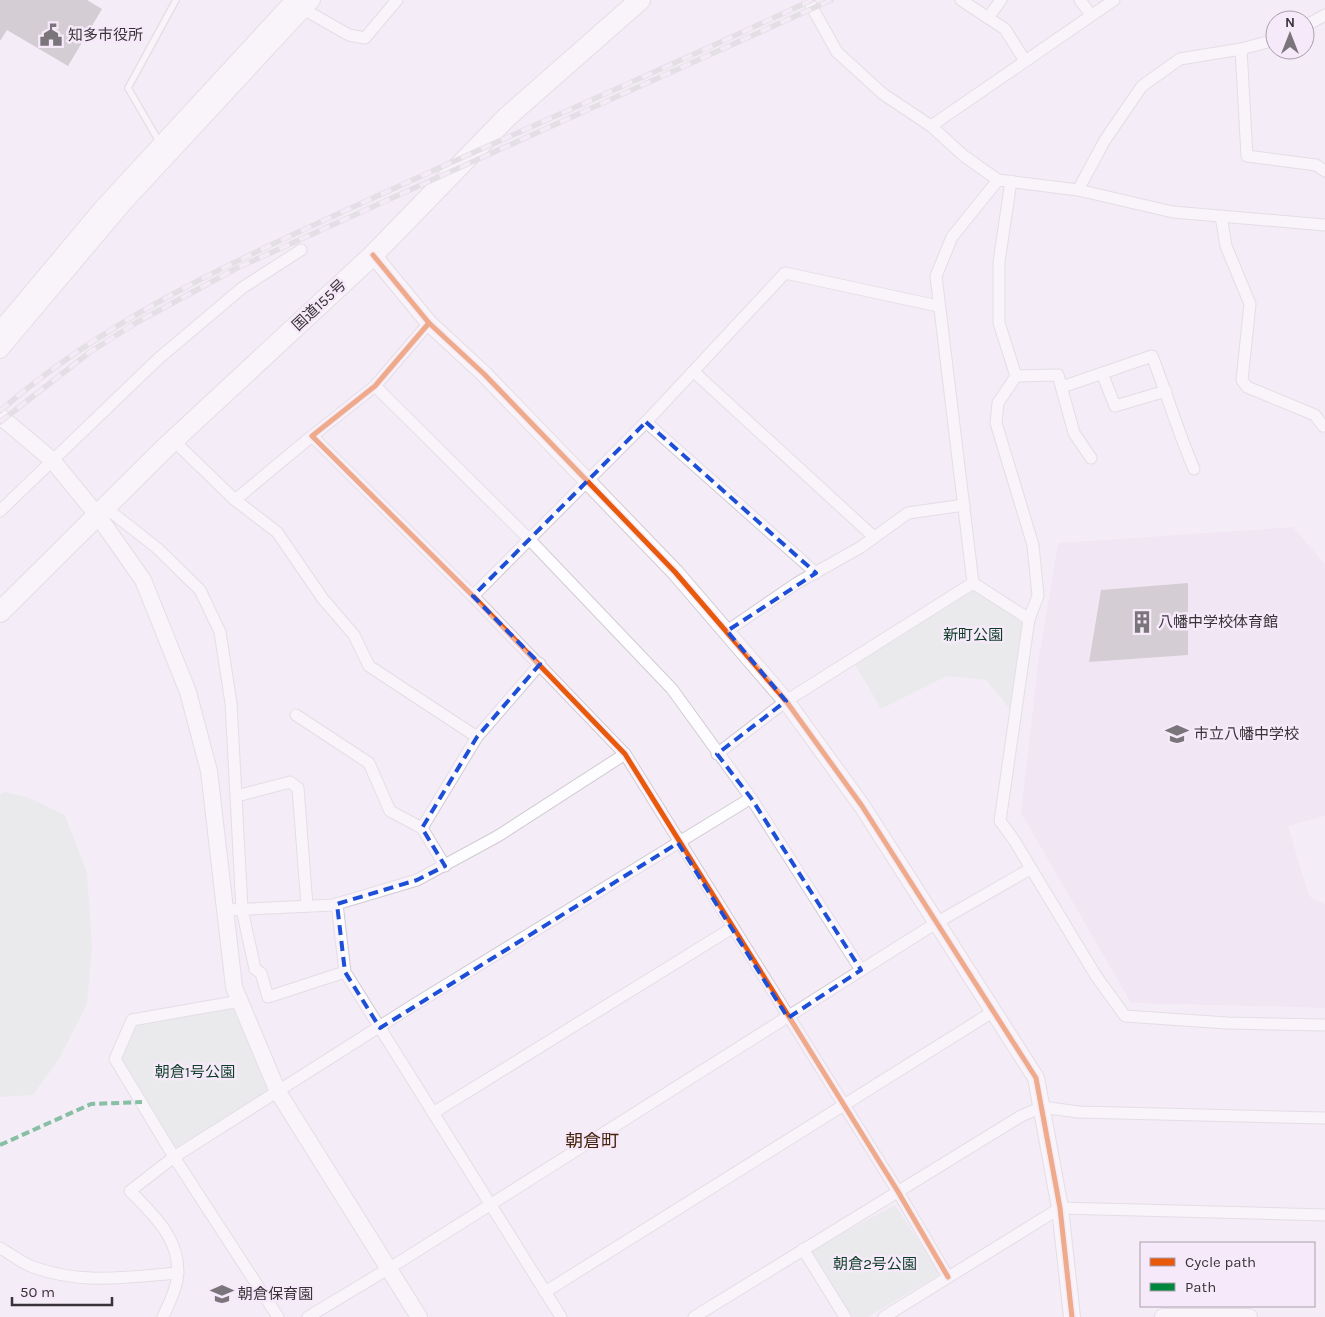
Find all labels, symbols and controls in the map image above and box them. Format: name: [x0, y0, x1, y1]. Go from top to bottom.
north arrow: [1265, 10, 1315, 60]
text: N: [1285, 14, 1295, 31]
public building icon: 知多市役所: [38, 22, 64, 48]
place label: 知多市役所: [68, 26, 143, 44]
street label: 国道155号: [288, 276, 350, 334]
building icon: 八幡中学校体育館: [1129, 609, 1155, 635]
place label: 八幡中学校体育館: [1158, 613, 1278, 631]
park label: 新町公園: [943, 626, 1003, 644]
school or university icon: 市立八幡中学校: [1164, 721, 1190, 747]
place label: 市立八幡中学校: [1194, 725, 1299, 743]
park label: 朝倉1号公園: [155, 1063, 235, 1081]
district label: 朝倉町: [565, 1130, 619, 1152]
legend: [1140, 1242, 1315, 1307]
text: Cycle path: [1185, 1253, 1256, 1271]
park label: 朝倉2号公園: [833, 1255, 917, 1273]
scale bar: [12, 1274, 112, 1306]
text: Path: [1185, 1278, 1216, 1296]
school or university icon: 朝倉保育園: [209, 1281, 235, 1307]
text: 50 m: [20, 1283, 55, 1301]
place label: 朝倉保育園: [238, 1285, 313, 1303]

